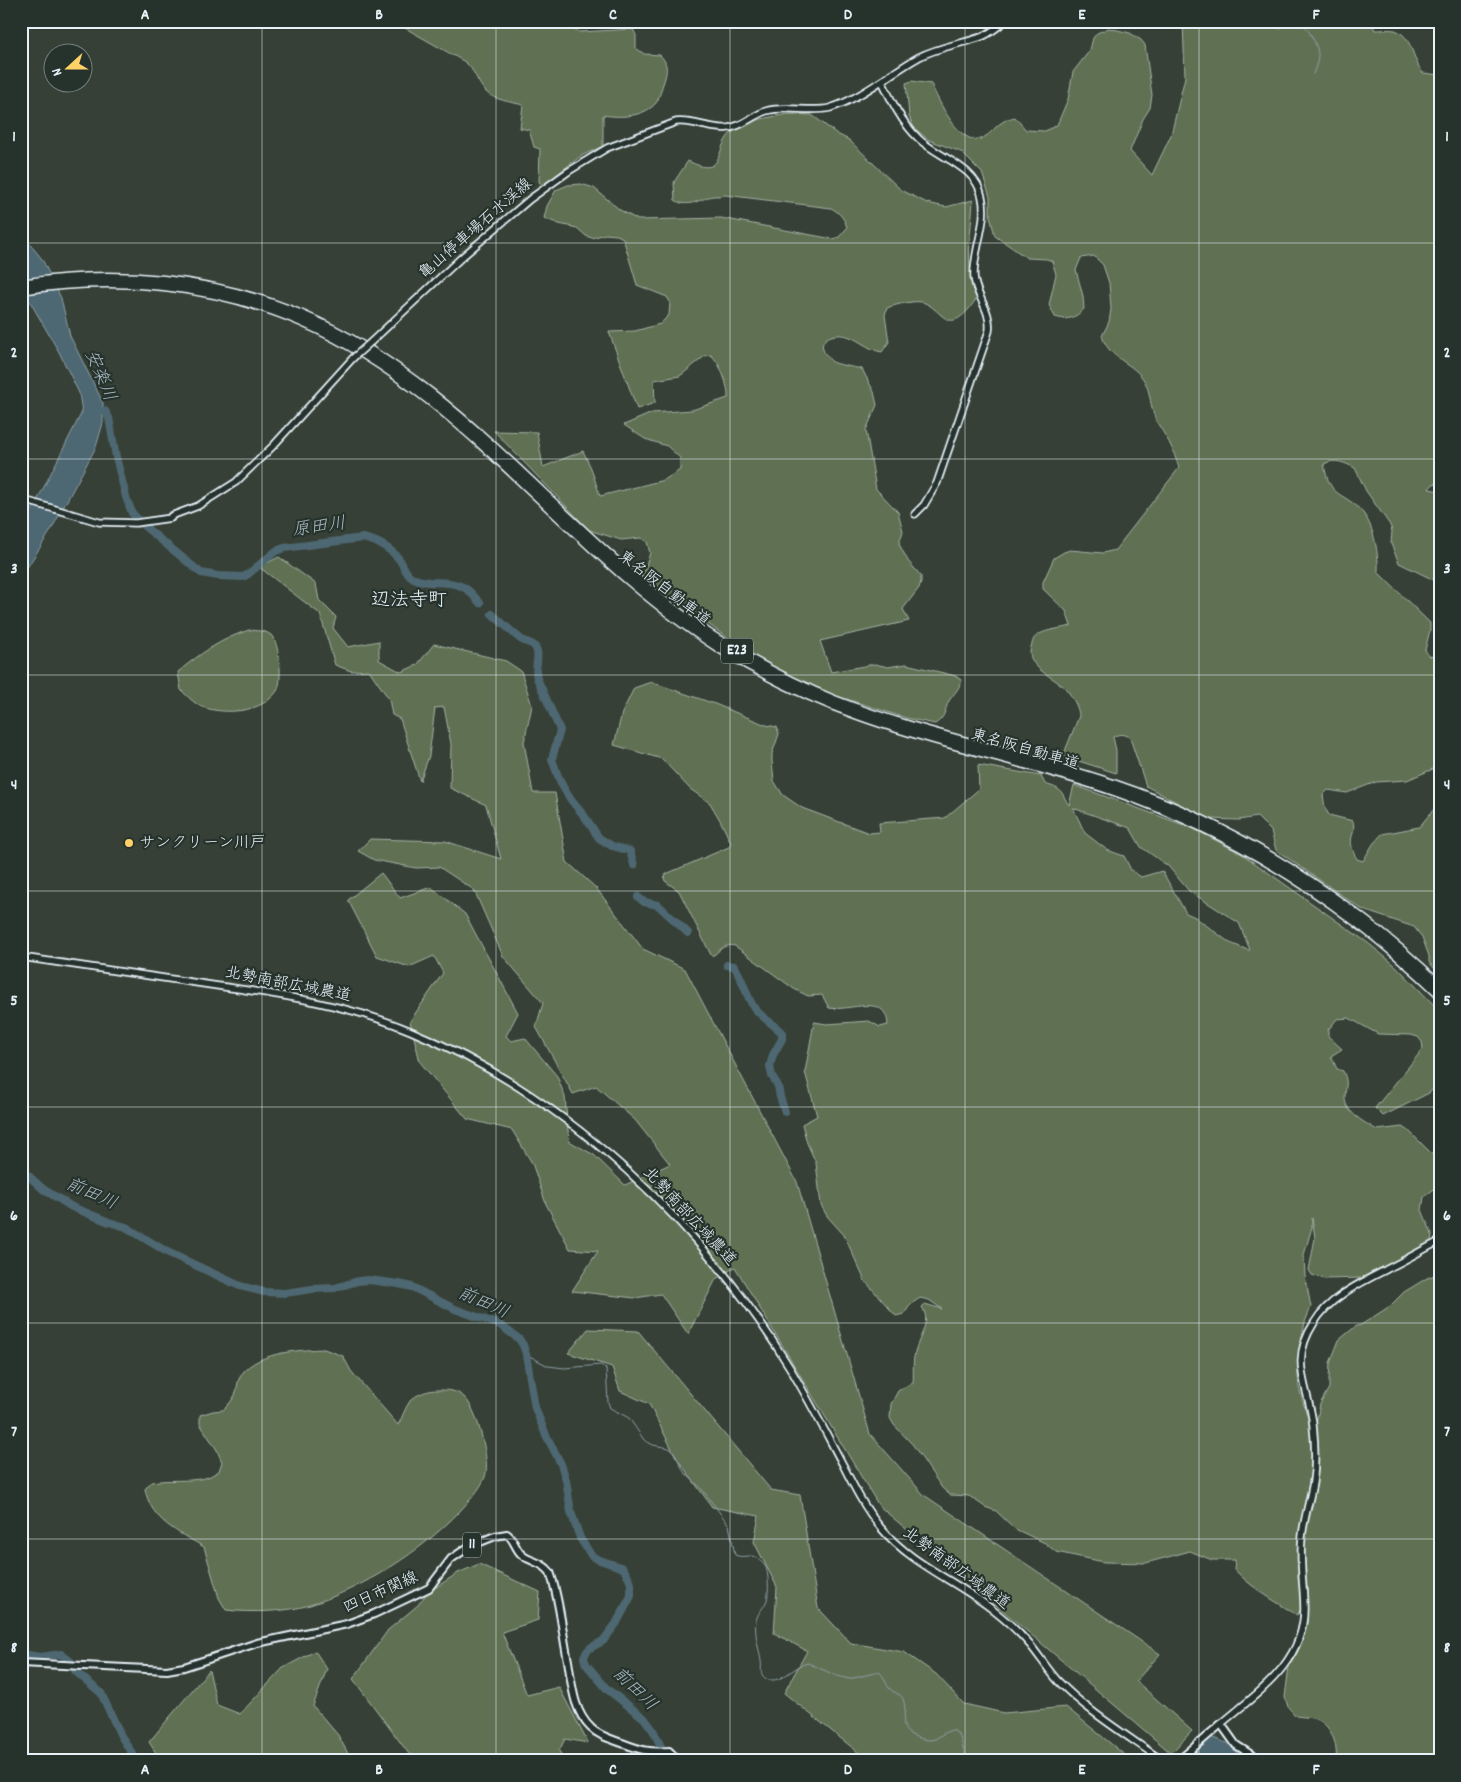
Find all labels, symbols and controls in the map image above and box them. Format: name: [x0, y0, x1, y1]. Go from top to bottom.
text: A: [141, 4, 150, 27]
text: B: [375, 4, 383, 27]
text: C: [609, 4, 617, 27]
text: D: [844, 4, 853, 27]
text: E: [1078, 4, 1086, 27]
text: F: [1312, 4, 1320, 27]
north arrow: [42, 42, 92, 92]
text: N: [47, 65, 68, 79]
text: 1: [12, 126, 16, 149]
text: 1: [1445, 126, 1449, 149]
street label: 亀山停車場石水渓線: [414, 173, 538, 285]
text: 2: [11, 342, 18, 365]
text: 2: [1444, 342, 1451, 365]
water label: 安楽川: [77, 346, 121, 406]
water label: 原田川: [291, 512, 347, 544]
street label: 東名阪自動車道: [613, 545, 715, 633]
text: 3: [10, 558, 18, 581]
text: 3: [1443, 558, 1451, 581]
district label: 辺法寺町: [371, 588, 447, 615]
road number: E23: [721, 638, 753, 664]
street label: 東名阪自動車道: [968, 724, 1082, 776]
text: 4: [11, 774, 17, 797]
text: 4: [1444, 774, 1450, 797]
place label: サンクリーン川戸: [139, 832, 266, 855]
marker: サンクリーン川戸: [123, 837, 135, 849]
street label: 北勢南部広域農道: [223, 961, 353, 1009]
text: 5: [10, 990, 18, 1013]
text: 5: [1443, 990, 1451, 1013]
street label: 北勢南部広域農道: [637, 1162, 741, 1272]
water label: 前田川: [61, 1173, 121, 1217]
text: 6: [10, 1205, 18, 1228]
text: 6: [1443, 1205, 1451, 1228]
water label: 前田川: [453, 1282, 513, 1326]
text: 7: [11, 1421, 17, 1444]
text: 7: [1444, 1421, 1450, 1444]
street label: 北勢南部広域農道: [897, 1522, 1015, 1616]
road number: 11: [463, 1532, 481, 1558]
street label: 四日市関線: [340, 1566, 422, 1620]
text: 8: [11, 1637, 18, 1660]
text: 8: [1444, 1637, 1451, 1660]
water label: 前田川: [606, 1662, 662, 1718]
text: A: [141, 1759, 150, 1782]
text: B: [375, 1759, 383, 1782]
text: C: [609, 1759, 617, 1782]
text: D: [844, 1759, 853, 1782]
text: E: [1078, 1759, 1086, 1782]
text: F: [1312, 1759, 1320, 1782]

